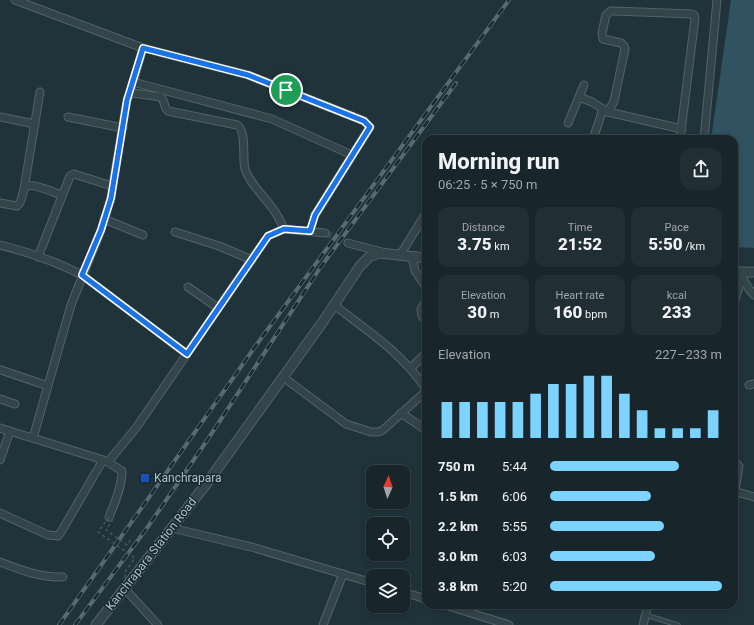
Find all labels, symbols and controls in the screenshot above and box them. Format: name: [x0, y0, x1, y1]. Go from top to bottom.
pin: [269, 73, 303, 107]
icon: arrive: [275, 79, 297, 101]
button: share: [680, 148, 722, 190]
text: Morning run: [438, 149, 560, 174]
text: 06:25 · 5 × 750 m: [438, 177, 537, 192]
text: Distance: [462, 221, 505, 234]
text: Time: [568, 221, 592, 234]
text: Pace: [664, 221, 689, 234]
text: 3.75: [457, 234, 492, 254]
text: 21:52: [558, 234, 602, 254]
text: 5:50: [648, 234, 683, 254]
text: km: [492, 240, 510, 253]
text: /km: [683, 240, 705, 253]
text: Elevation: [461, 289, 506, 302]
text: Heart rate: [556, 289, 604, 302]
text: kcal: [667, 289, 687, 302]
text: 30: [467, 302, 487, 322]
text: 160: [553, 302, 582, 322]
text: 233: [662, 302, 691, 322]
text: m: [487, 308, 499, 321]
text: bpm: [582, 308, 607, 321]
text: Elevation: [438, 347, 491, 362]
text: 227–233 m: [655, 347, 722, 362]
text: 750 m: [438, 459, 475, 474]
text: 5:44: [502, 459, 527, 474]
north arrow: [366, 465, 410, 509]
map controls: [366, 465, 410, 613]
place label: Kanchrapara: [154, 471, 222, 485]
marker: Kanchrapara: [139, 472, 151, 484]
text: 1.5 km: [438, 489, 478, 504]
text: 6:06: [502, 489, 527, 504]
street label: Kanchrapara Station Road: [103, 495, 199, 613]
button: locate: [366, 517, 410, 561]
text: 2.2 km: [438, 519, 478, 534]
text: 5:55: [502, 519, 527, 534]
text: 3.0 km: [438, 549, 478, 564]
text: 6:03: [502, 549, 527, 564]
button: layers: [366, 569, 410, 613]
text: 3.8 km: [438, 579, 478, 594]
text: 5:20: [502, 579, 527, 594]

